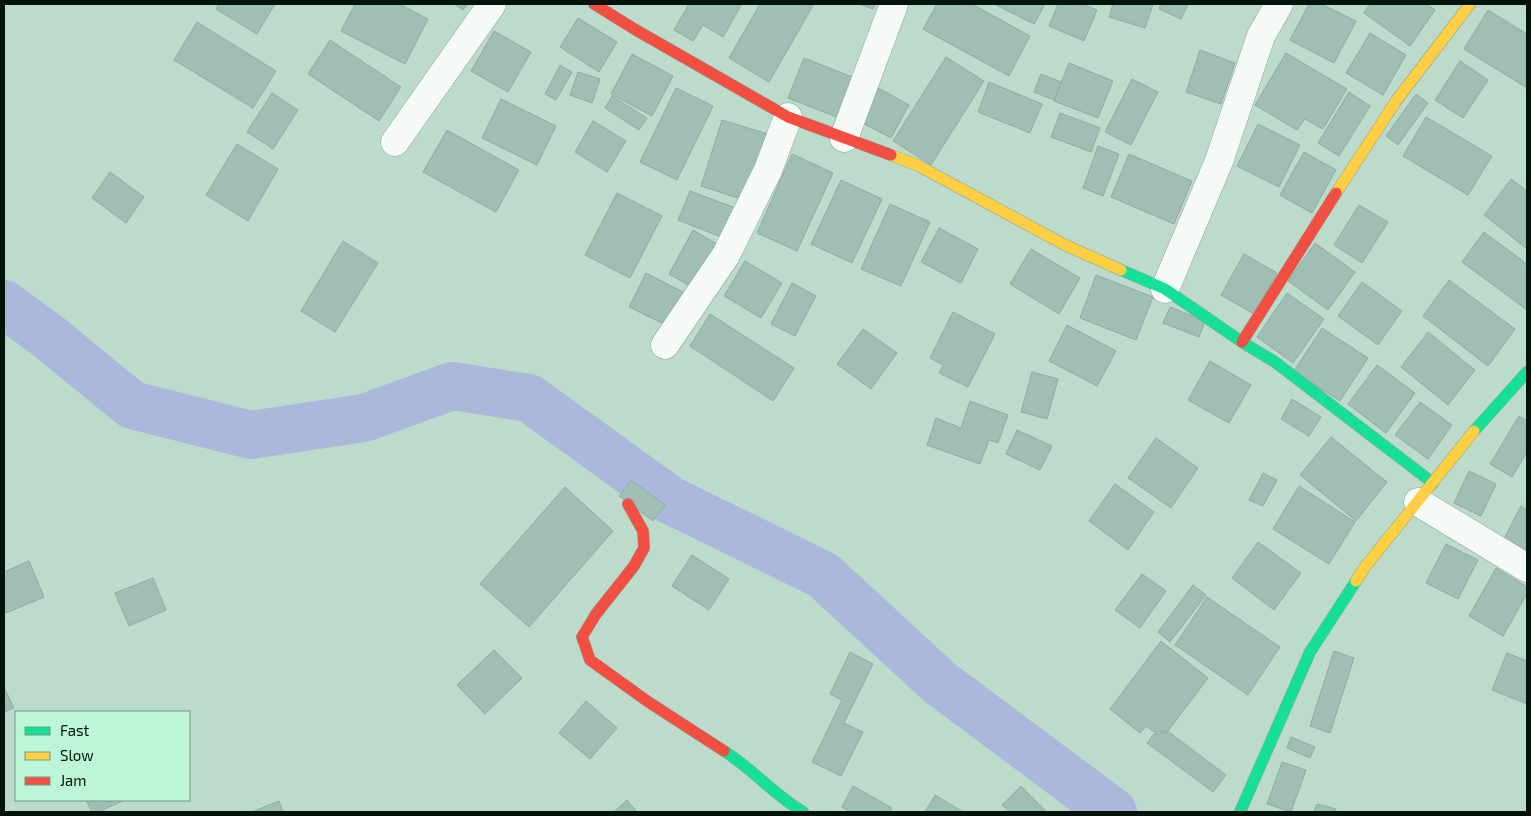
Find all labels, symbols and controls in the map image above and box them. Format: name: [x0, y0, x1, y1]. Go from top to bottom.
legend: [15, 711, 190, 801]
text: Fast: [60, 721, 90, 739]
text: Slow: [60, 746, 94, 764]
text: Jam: [60, 771, 86, 789]

